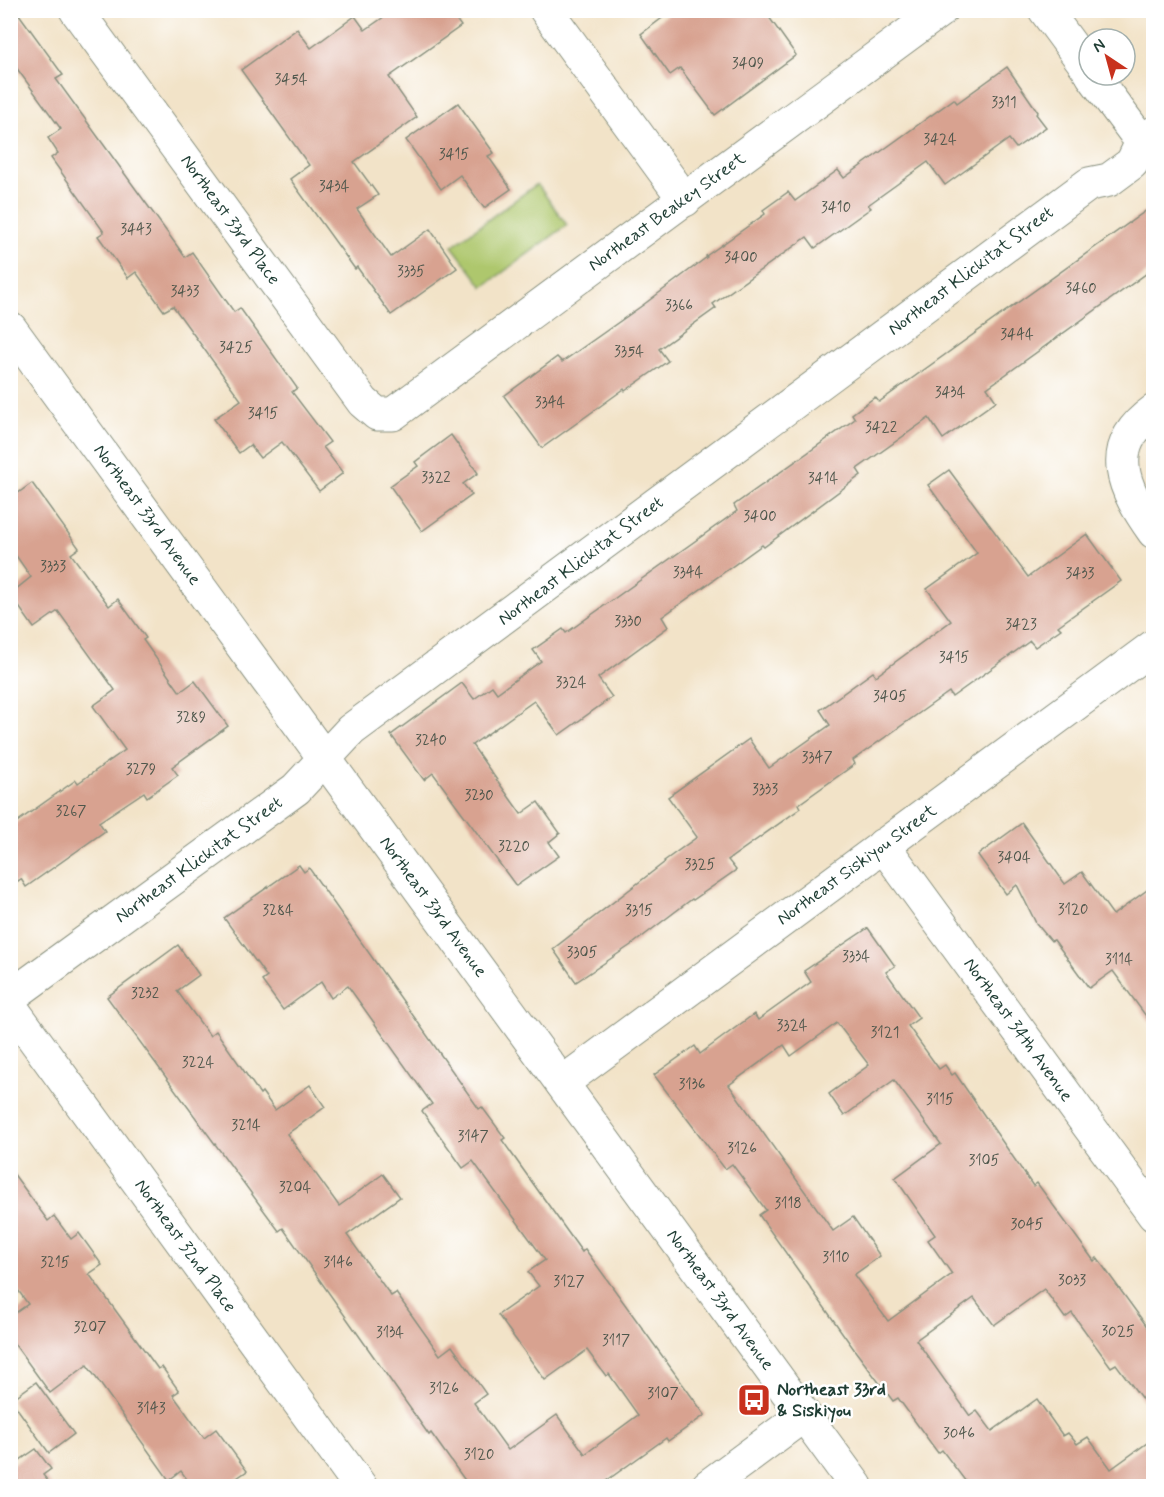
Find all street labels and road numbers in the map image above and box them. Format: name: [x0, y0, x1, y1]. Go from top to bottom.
street label: Northeast Beakey Street: [583, 146, 751, 277]
street label: Northeast 33rd Place: [175, 150, 285, 290]
street label: Northeast Klickitat Street: [883, 201, 1059, 341]
street label: Northeast 33rd Avenue: [88, 440, 206, 590]
street label: Northeast Klickitat Street: [493, 491, 669, 631]
street label: Northeast Klickitat Street: [110, 791, 288, 929]
street label: Northeast Siskiyou Street: [772, 799, 942, 931]
street label: Northeast 33rd Avenue: [374, 832, 492, 982]
street label: Northeast 34th Avenue: [958, 953, 1078, 1107]
street label: Northeast 32nd Place: [128, 1175, 242, 1317]
street label: Northeast 33rd Avenue: [661, 1225, 779, 1375]

